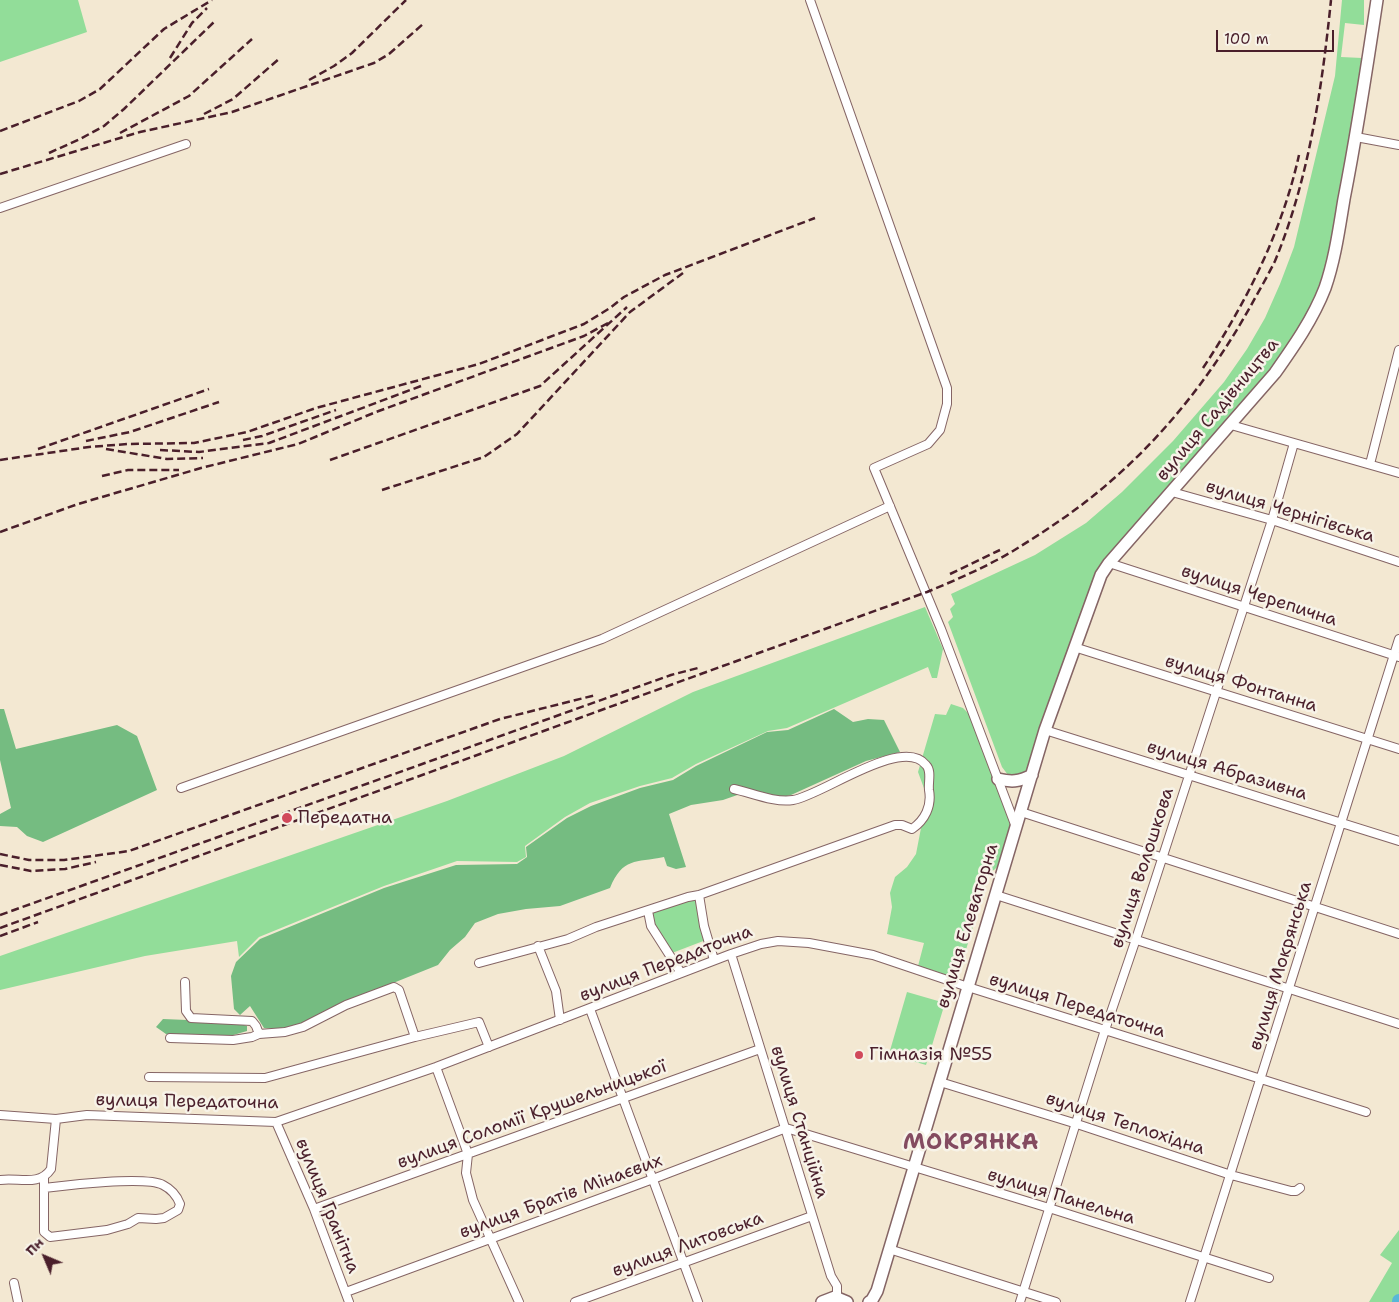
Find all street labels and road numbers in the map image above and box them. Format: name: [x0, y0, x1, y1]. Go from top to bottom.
street label: вулиця Садівництва: [1152, 334, 1284, 486]
street label: вулиця Чернігівська: [1203, 476, 1377, 548]
street label: вулиця Черепична: [1178, 561, 1340, 631]
street label: вулиця Фонтанна: [1162, 651, 1320, 717]
street label: вулиця Абразивна: [1144, 736, 1310, 806]
street label: вулиця Волошкова: [1107, 785, 1179, 951]
street label: вулиця Елеваторна: [933, 841, 1003, 1011]
street label: вулиця Мокрянська: [1245, 879, 1317, 1053]
street label: вулиця Передаточна: [577, 921, 755, 1007]
street label: вулиця Передаточна: [986, 969, 1168, 1043]
street label: вулиця Станційна: [766, 1043, 832, 1201]
street label: вулиця Соломії Крушельницької: [394, 1056, 670, 1174]
street label: вулиця Теплохідна: [1043, 1088, 1207, 1160]
street label: вулиця Передаточна: [95, 1090, 279, 1114]
street label: вулиця Гранітна: [290, 1135, 364, 1277]
street label: вулиця Братів Мінаєвих: [457, 1150, 665, 1244]
street label: вулиця Панельна: [985, 1164, 1137, 1230]
street label: вулиця Литовська: [610, 1208, 766, 1282]

